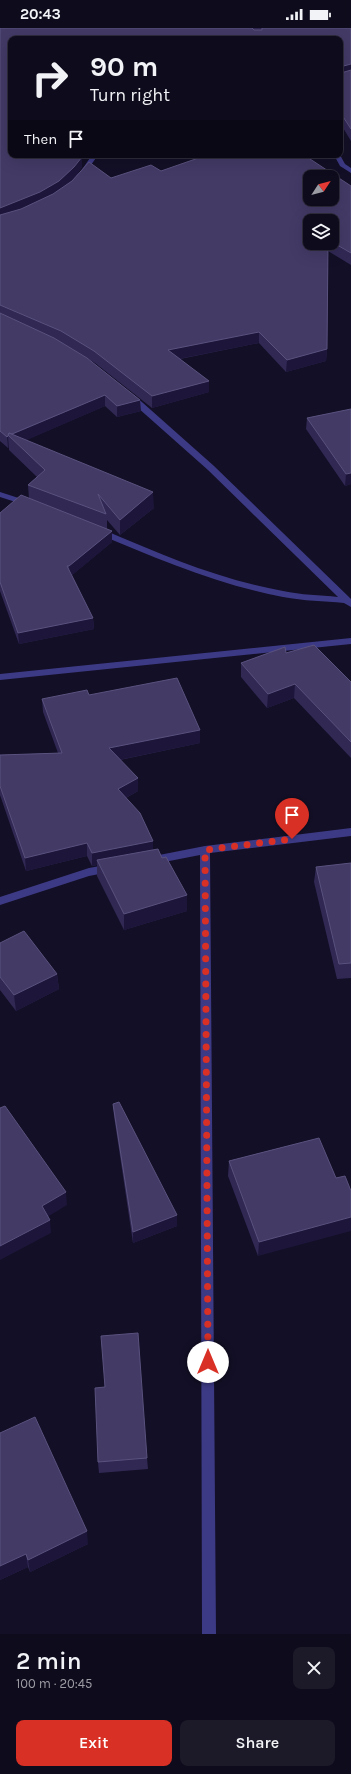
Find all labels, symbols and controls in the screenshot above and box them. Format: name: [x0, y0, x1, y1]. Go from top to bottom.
text: 20:43: [20, 5, 61, 23]
text: 90 m: [90, 50, 158, 83]
icon: right: [24, 52, 76, 104]
text: Turn right: [90, 84, 170, 106]
icon: arrive: [65, 128, 87, 150]
text: Then: [24, 130, 57, 148]
north arrow: [303, 170, 339, 206]
map controls: [303, 170, 339, 250]
button: layers: [303, 214, 339, 250]
pin: [275, 798, 309, 839]
icon: arrive: [281, 804, 303, 826]
position arrow: [187, 1341, 229, 1383]
text: 2 min: [16, 1647, 82, 1675]
button: close: [293, 1647, 335, 1689]
text: 100 m · 20:45: [16, 1676, 92, 1691]
button: Exit: [16, 1720, 172, 1766]
button: Share: [180, 1720, 335, 1766]

